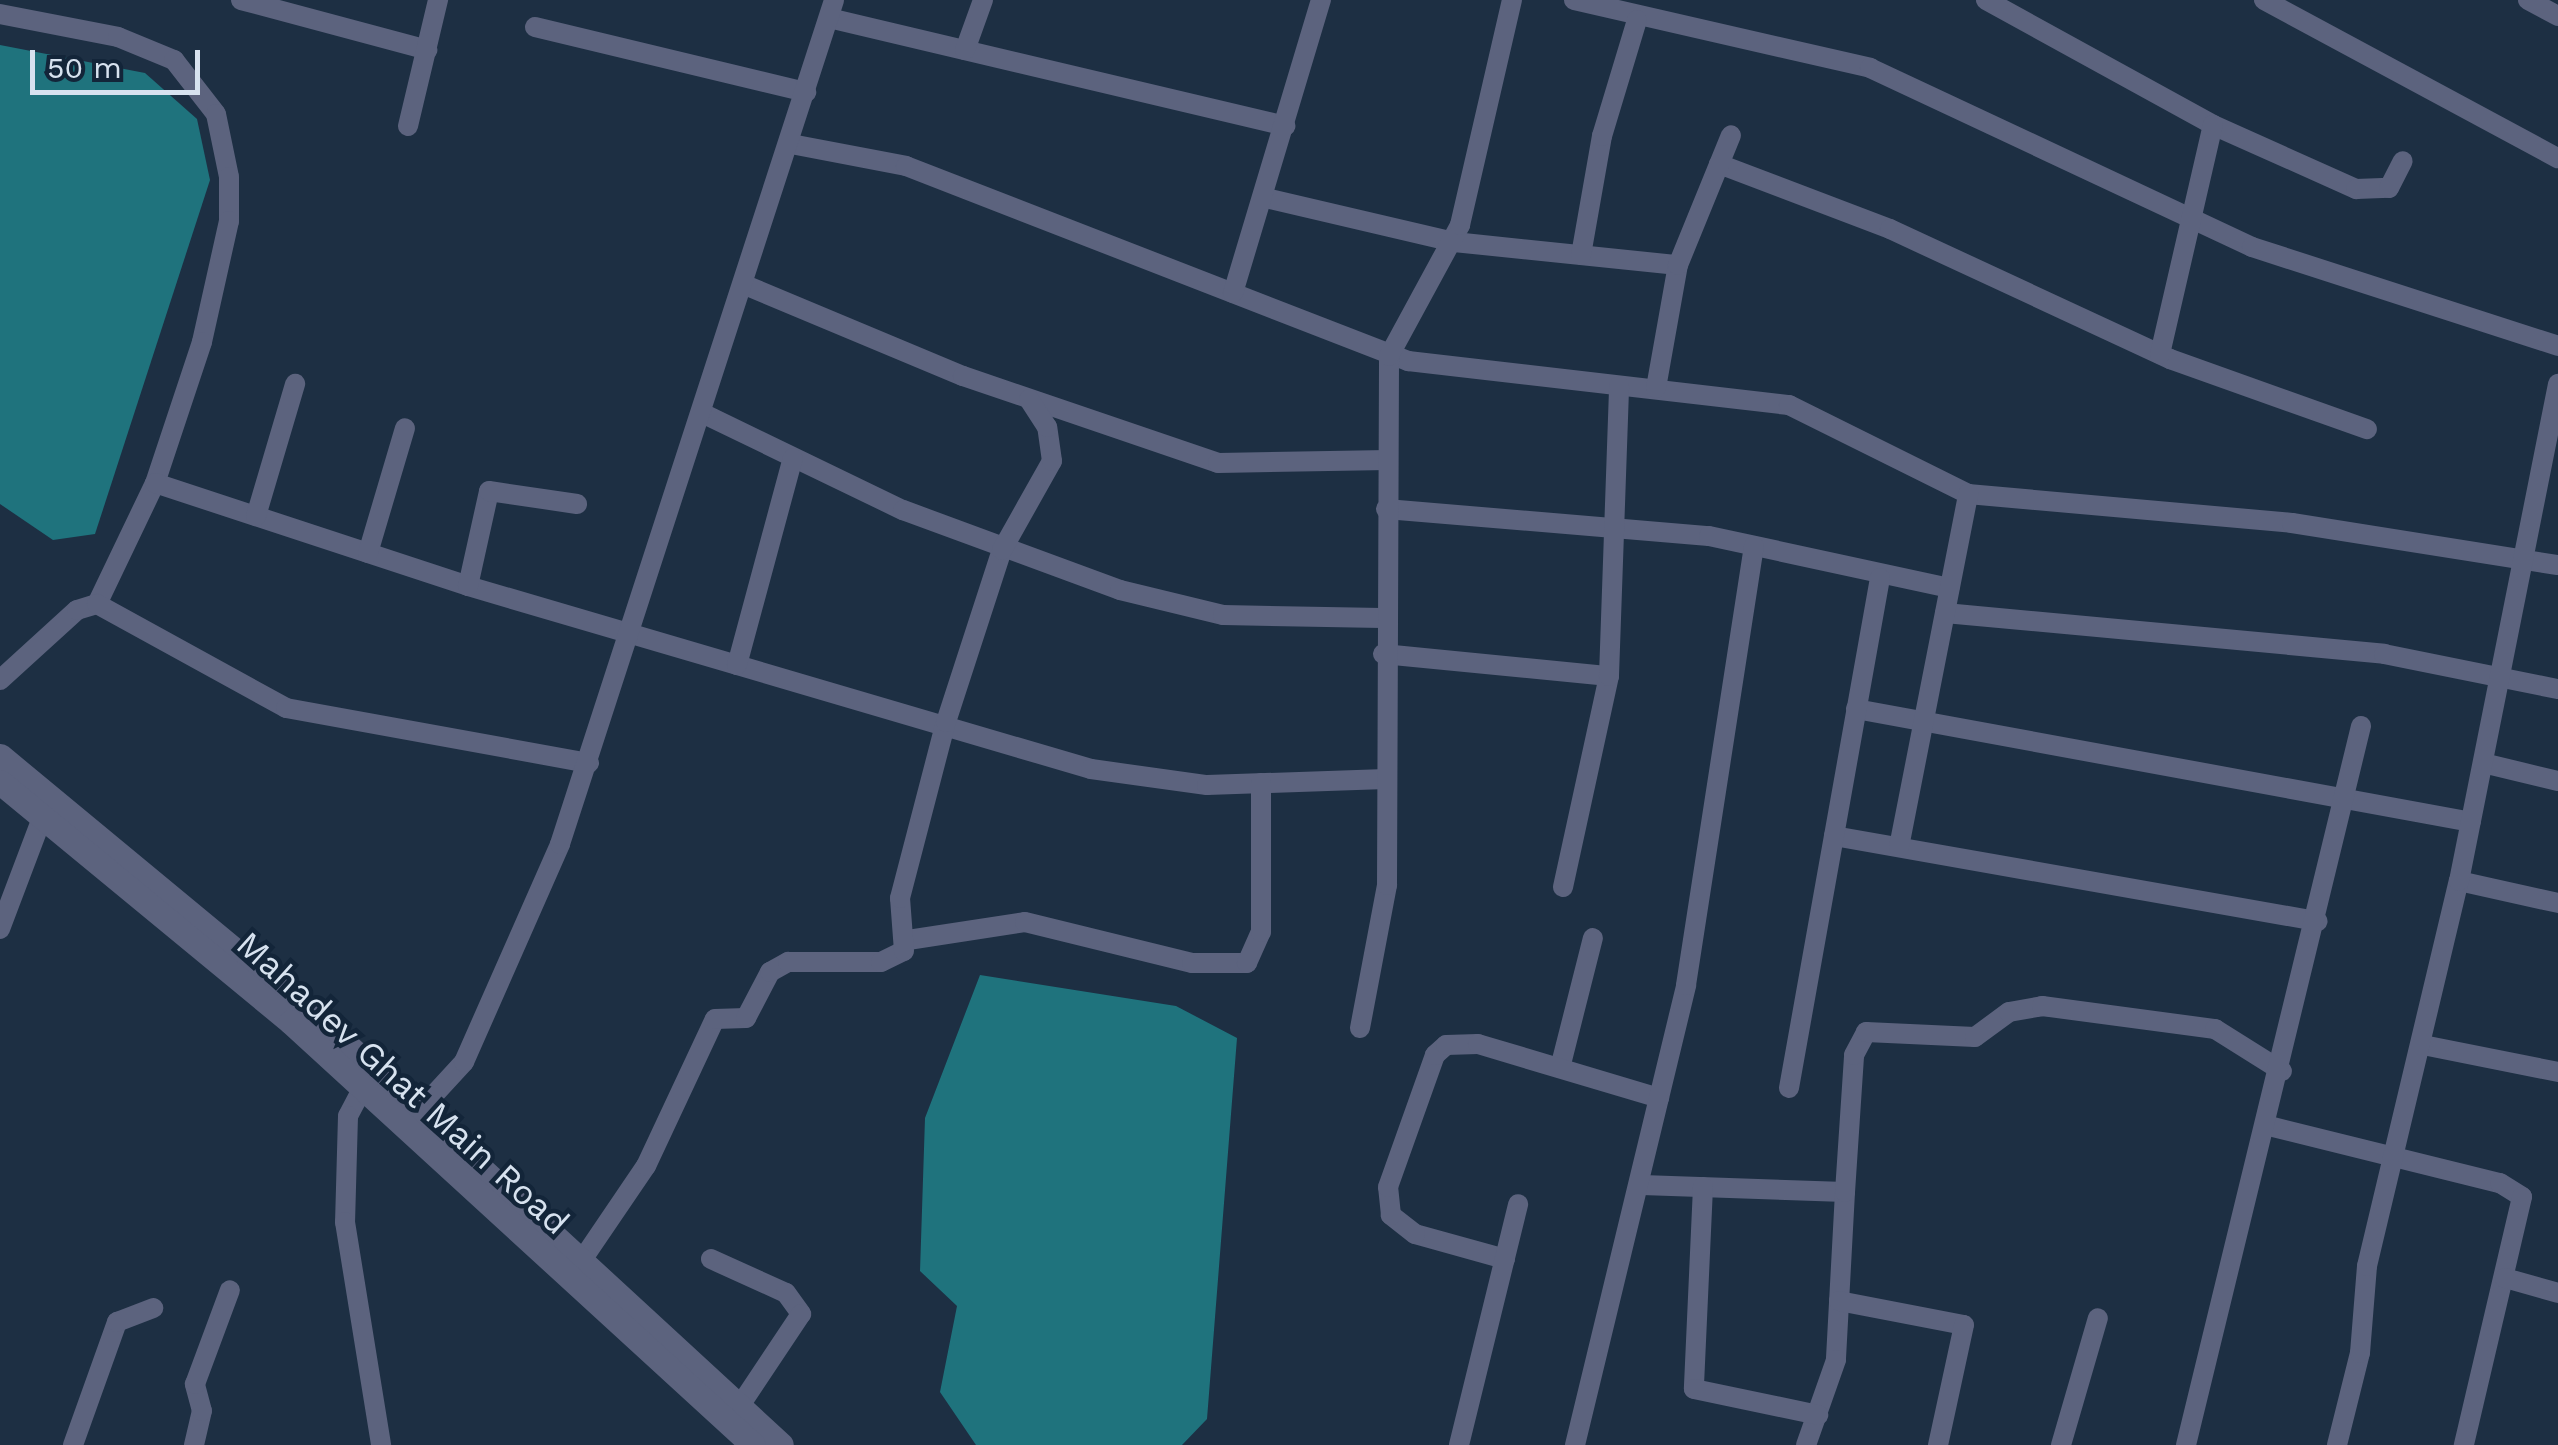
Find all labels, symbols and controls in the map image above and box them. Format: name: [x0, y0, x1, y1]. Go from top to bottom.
scale bar: [35, 30, 205, 92]
text: 50 m: [47, 50, 122, 85]
street label: Mahadev Ghat Main Road: [228, 922, 578, 1244]

